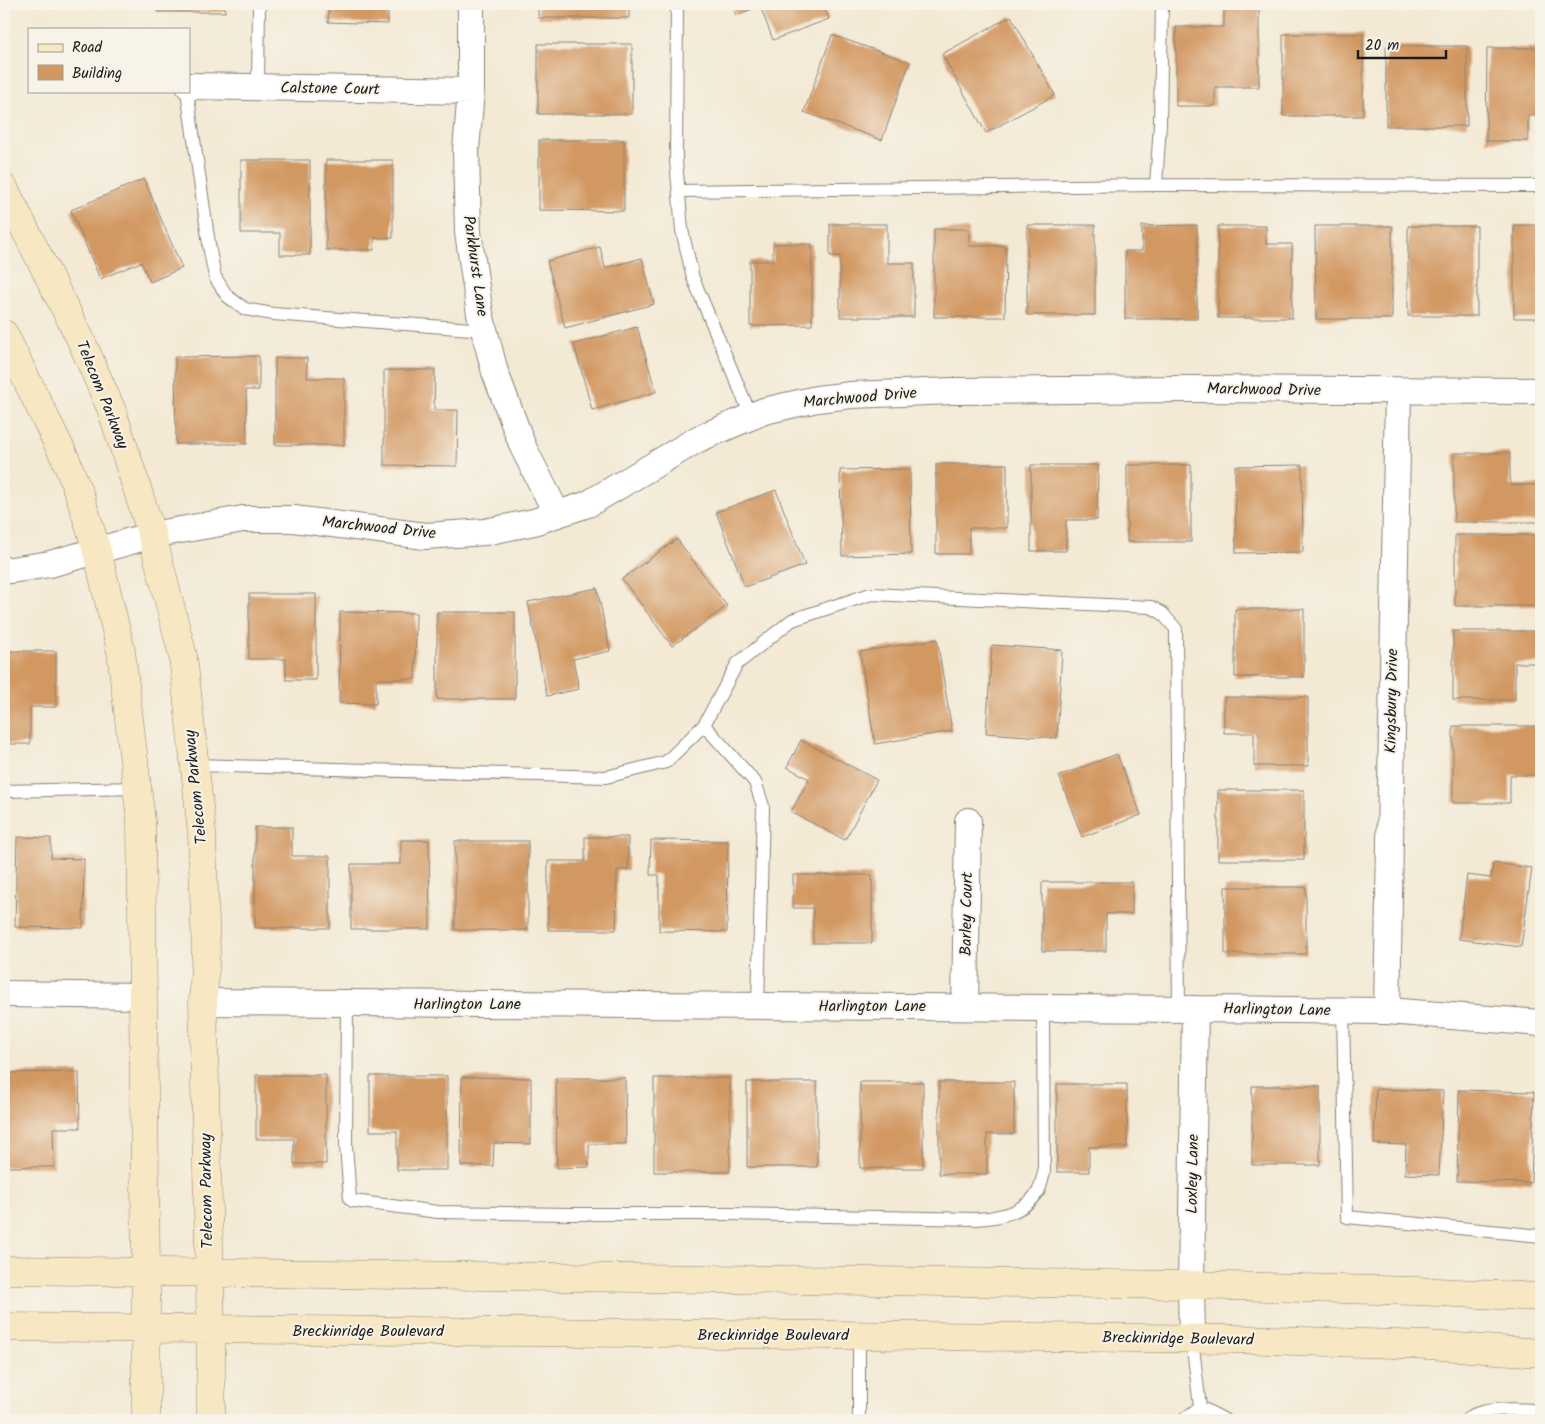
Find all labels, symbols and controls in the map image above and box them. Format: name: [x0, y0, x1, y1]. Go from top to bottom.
legend: [28, 28, 190, 92]
scale bar: [1358, 28, 1445, 60]
text: 20 m: [1365, 34, 1399, 58]
text: Road: [72, 36, 103, 60]
text: Building: [72, 62, 122, 86]
street label: Calstone Court: [280, 76, 381, 102]
street label: Parkhurst Lane: [456, 214, 494, 318]
street label: Telecom Parkway: [69, 337, 135, 454]
street label: Marchwood Drive: [1207, 377, 1321, 403]
street label: Marchwood Drive: [802, 381, 918, 415]
street label: Marchwood Drive: [321, 510, 437, 546]
street label: Kingsbury Drive: [1379, 648, 1405, 754]
street label: Telecom Parkway: [177, 728, 214, 846]
street label: Barley Court: [954, 871, 980, 956]
street label: Harlington Lane: [413, 992, 521, 1017]
street label: Harlington Lane: [818, 994, 926, 1019]
street label: Harlington Lane: [1223, 997, 1331, 1023]
street label: Telecom Parkway: [193, 1133, 221, 1249]
street label: Loxley Lane: [1180, 1134, 1206, 1214]
street label: Breckinridge Boulevard: [292, 1319, 445, 1344]
street label: Breckinridge Boulevard: [697, 1323, 850, 1348]
street label: Breckinridge Boulevard: [1102, 1325, 1255, 1353]

